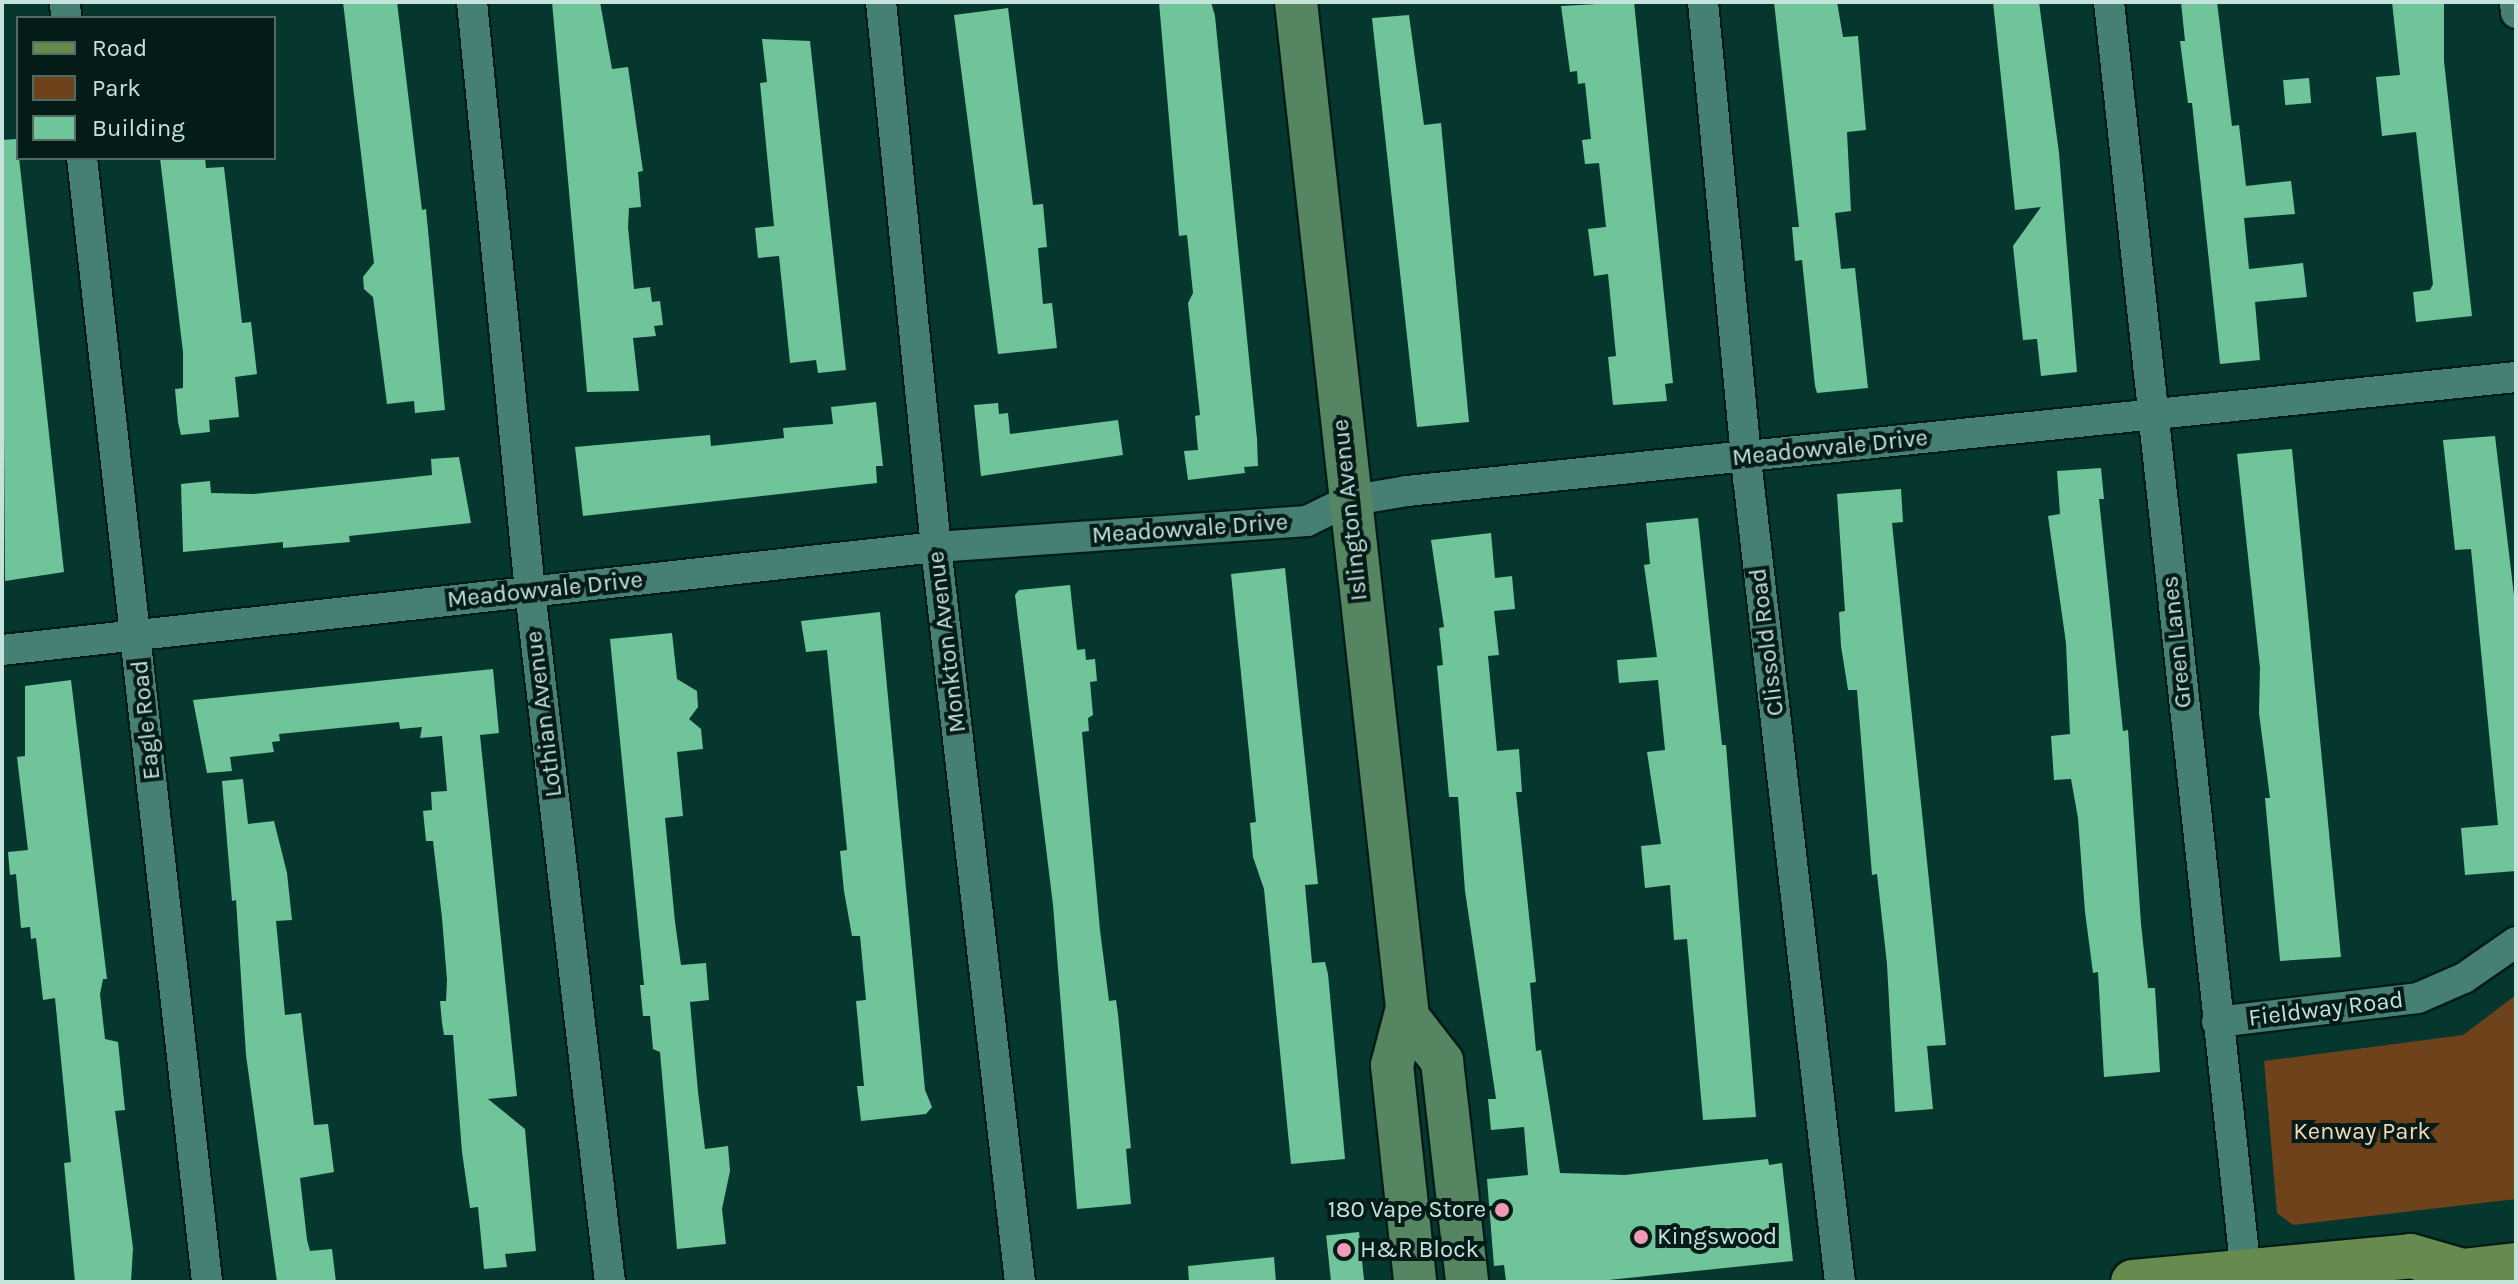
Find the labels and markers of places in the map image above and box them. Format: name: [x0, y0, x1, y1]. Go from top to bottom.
place label: 180 Vape Store: [1328, 1196, 1486, 1224]
marker: 180 Vape Store: [1493, 1201, 1511, 1219]
place label: Kingswood: [1657, 1223, 1777, 1251]
marker: Kingswood: [1632, 1228, 1650, 1246]
place label: H&R Block: [1360, 1236, 1479, 1264]
marker: H&R Block: [1335, 1241, 1353, 1259]

